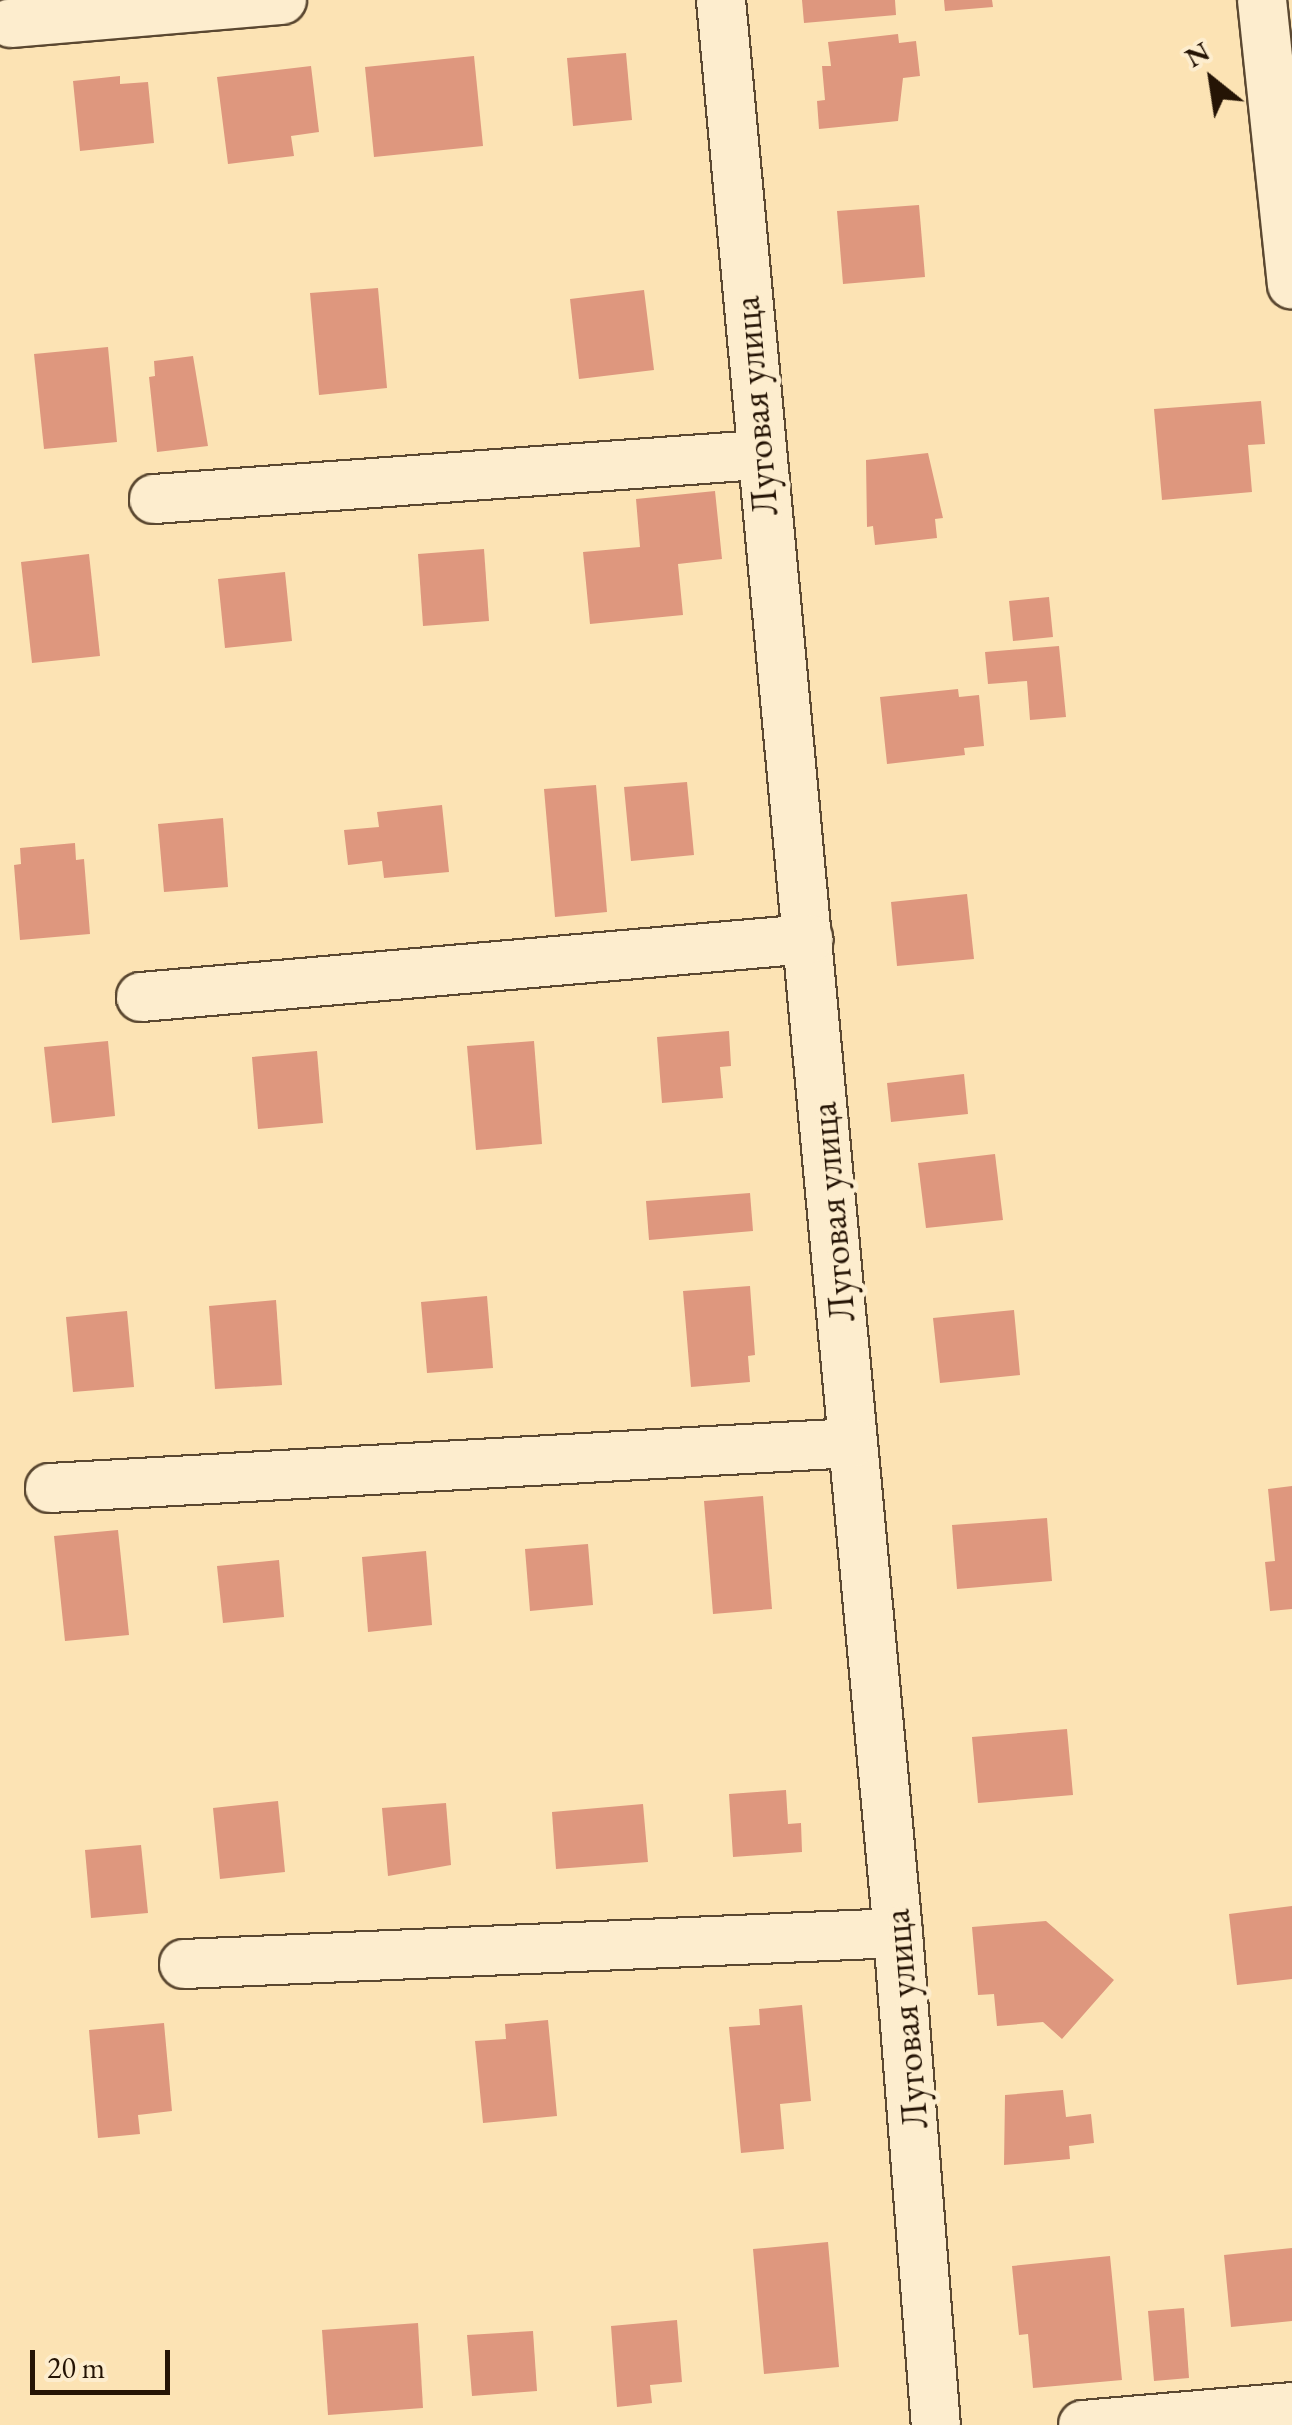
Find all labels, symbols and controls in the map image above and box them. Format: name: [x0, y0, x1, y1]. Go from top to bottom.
north arrow: [1162, 30, 1262, 130]
text: N: [1178, 33, 1216, 75]
street label: Луговая улица: [723, 294, 787, 518]
street label: Луговая улица: [800, 1100, 864, 1324]
street label: Луговая улица: [873, 1907, 937, 2131]
scale bar: [35, 2330, 175, 2392]
text: 20 m: [47, 2348, 105, 2387]

